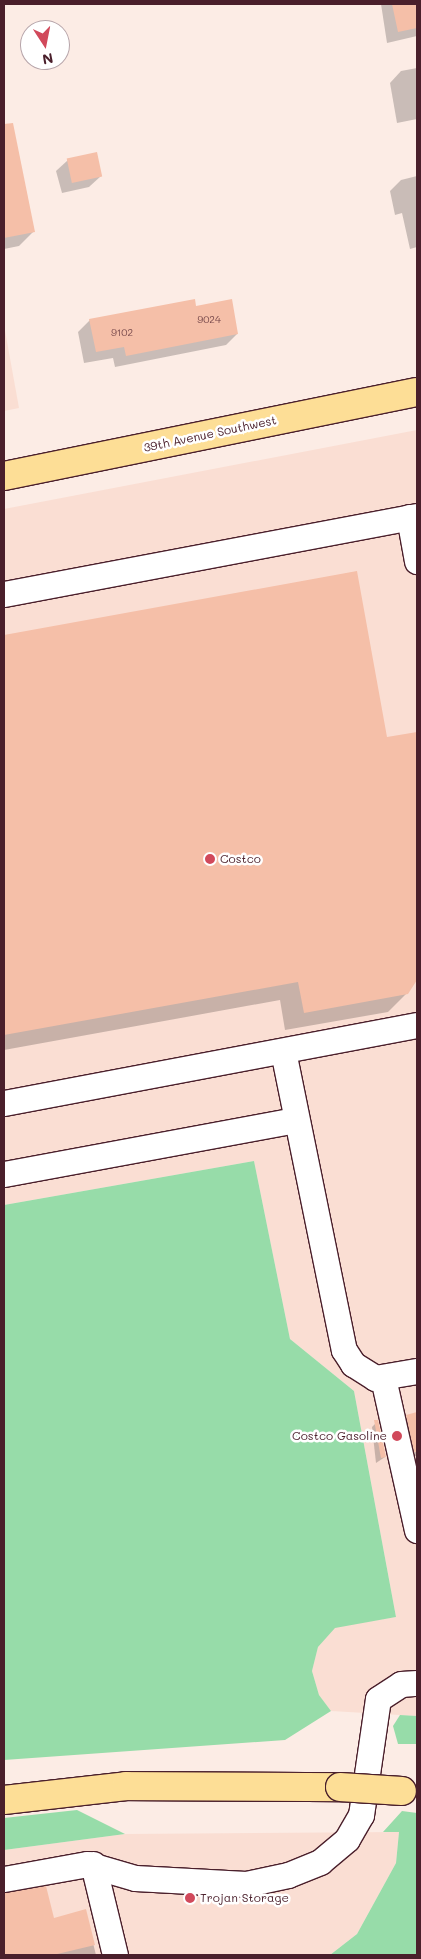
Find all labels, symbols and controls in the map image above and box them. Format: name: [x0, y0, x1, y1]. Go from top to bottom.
north arrow: [20, 20, 70, 70]
text: N: [41, 49, 55, 70]
house number: 9024: [197, 314, 221, 326]
house number: 9102: [111, 327, 133, 339]
street label: 39th Avenue Southwest: [142, 413, 278, 455]
place label: Costco: [220, 852, 261, 866]
marker: Costco: [204, 853, 216, 865]
place label: Costco Gasoline: [292, 1429, 387, 1443]
marker: Costco Gasoline: [391, 1430, 403, 1442]
place label: Trojan Storage: [200, 1891, 289, 1905]
marker: Trojan Storage: [184, 1892, 196, 1904]

